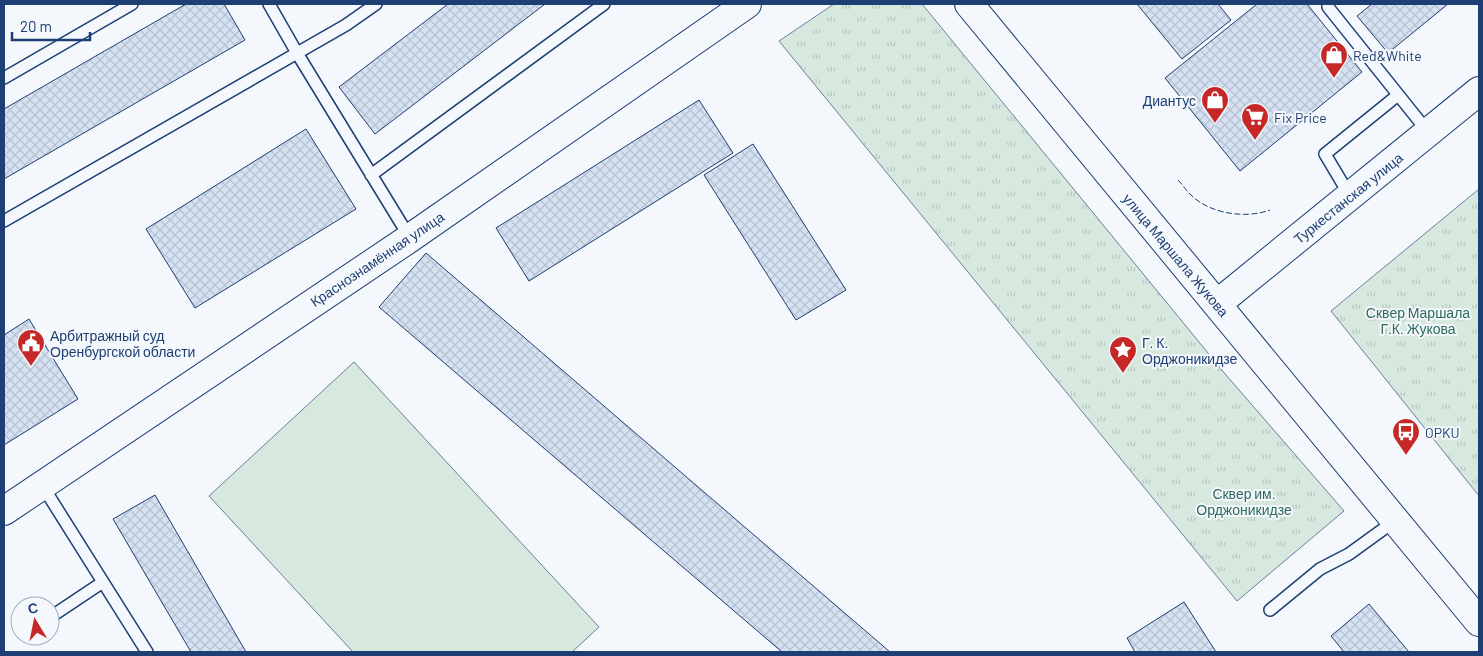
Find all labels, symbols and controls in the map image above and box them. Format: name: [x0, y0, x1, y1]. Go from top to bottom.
scale bar: [12, 10, 90, 42]
text: 20 m: [20, 17, 52, 35]
shop icon: Red&White: [1319, 40, 1349, 79]
place label: Red&White: [1353, 47, 1422, 64]
shop icon: Диантус: [1200, 85, 1230, 124]
place label: Диантус: [1143, 92, 1196, 109]
supermarket icon: Fix Price: [1240, 102, 1270, 141]
place label: Fix Price: [1274, 109, 1327, 126]
street label: Туркестанская улица: [1290, 149, 1406, 247]
street label: улица Маршала Жукова: [1120, 190, 1233, 320]
street label: Краснознамённая улица: [307, 208, 447, 310]
park label: Сквер Маршала Г.К. Жукова: [1366, 304, 1470, 337]
place label: Арбитражный суд Оренбургской области: [50, 327, 195, 360]
public building icon: Арбитражный суд Оренбургской области: [16, 328, 46, 367]
place label: Г. К. Орджоникидзе: [1142, 334, 1238, 367]
place icon: Г. К. Орджоникидзе: [1108, 335, 1138, 374]
bus stop icon: OPKU: [1391, 417, 1421, 456]
place label: OPKU: [1425, 424, 1460, 441]
park label: Сквер им. Орджоникидзе: [1196, 485, 1292, 518]
north arrow: [10, 596, 60, 646]
text: С: [26, 598, 39, 617]

